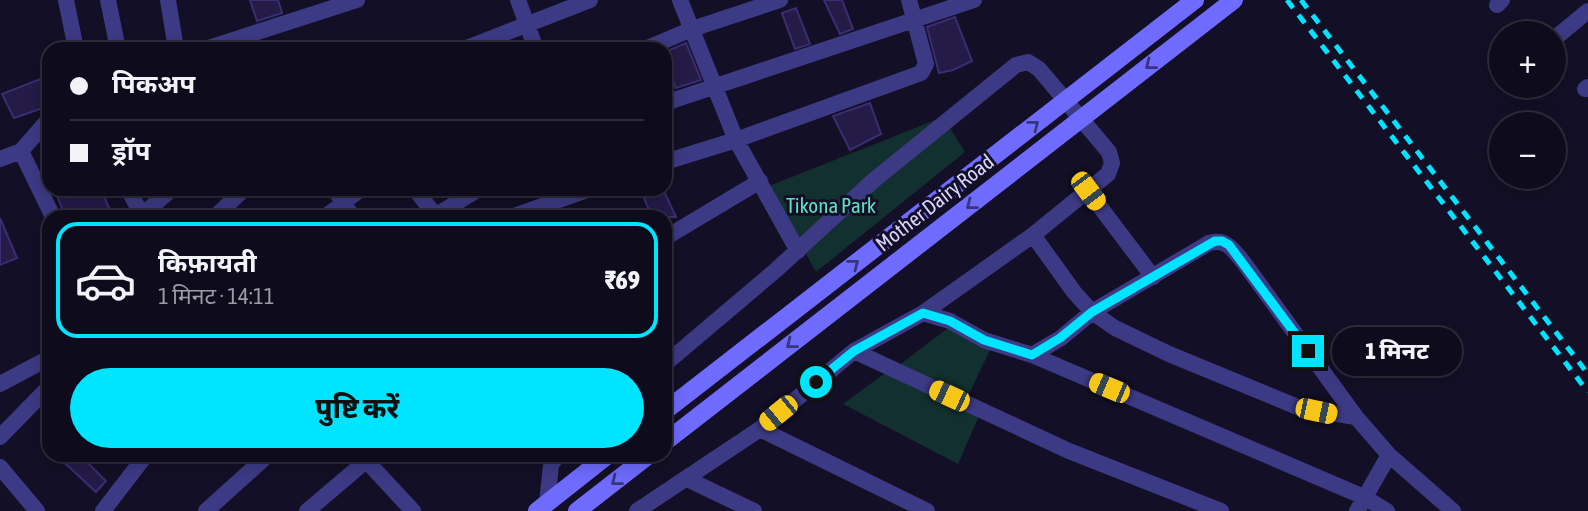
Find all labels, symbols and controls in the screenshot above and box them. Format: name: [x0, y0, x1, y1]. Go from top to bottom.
map controls: [1489, 21, 1566, 189]
button: +: [1489, 21, 1566, 98]
one-way arrow: [1145, 56, 1158, 69]
text: पिकअप: [112, 69, 195, 99]
button: −: [1489, 112, 1566, 189]
one-way arrow: [1026, 120, 1039, 133]
text: ड्रॉप: [112, 136, 150, 166]
street label: Mother Dairy Road: [871, 149, 998, 256]
car: [1067, 168, 1110, 214]
park label: Tikona Park: [786, 193, 876, 217]
one-way arrow: [966, 196, 978, 209]
text: किफ़ायती: [158, 248, 257, 278]
icon: car: [74, 249, 137, 312]
one-way arrow: [847, 260, 859, 273]
text: ₹69: [604, 265, 640, 295]
text: 1 मिनट · 14:11: [158, 283, 275, 309]
callout: 1 मिनट: [1332, 326, 1462, 376]
route end: [1292, 335, 1324, 367]
one-way arrow: [786, 336, 799, 349]
text: 1 मिनट: [1365, 338, 1429, 364]
route start: [800, 366, 832, 398]
button: पुष्टि करें: [70, 368, 644, 448]
car: [1086, 370, 1133, 406]
car: [926, 378, 973, 414]
car: [756, 392, 801, 434]
car: [1294, 396, 1339, 426]
one-way arrow: [611, 472, 624, 485]

